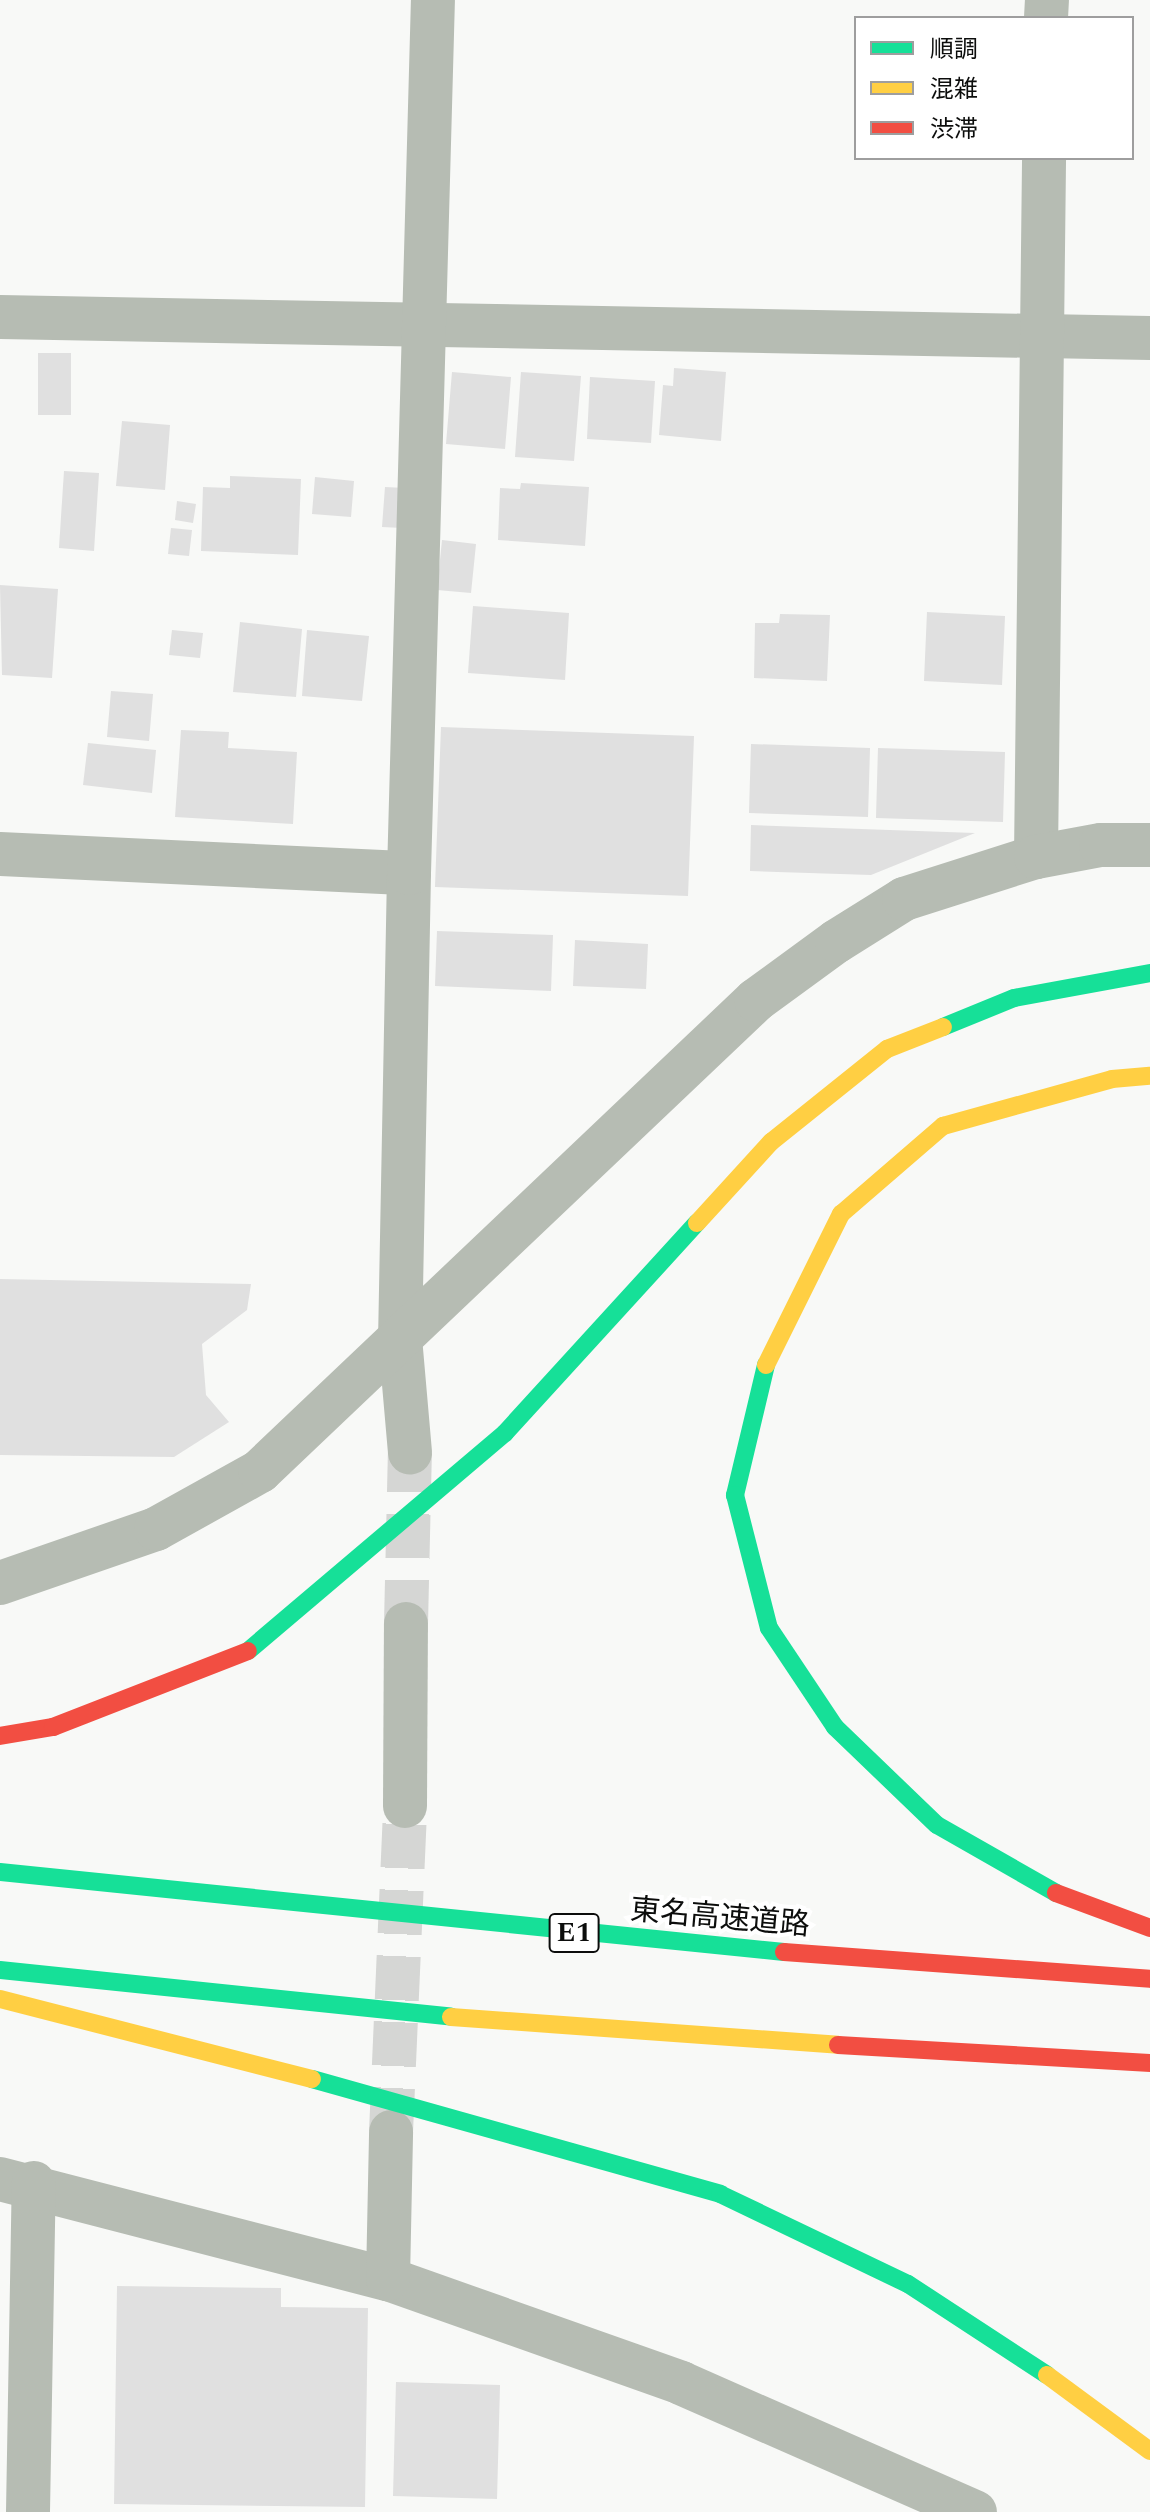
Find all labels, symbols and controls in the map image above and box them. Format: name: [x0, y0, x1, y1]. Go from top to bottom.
legend: [854, 16, 1134, 160]
text: 順調: [930, 32, 978, 68]
text: 混雑: [930, 72, 978, 108]
text: 渋滞: [930, 112, 978, 148]
street label: 東名高速道路: [629, 1892, 811, 1944]
road number: E1: [548, 1909, 600, 1957]

